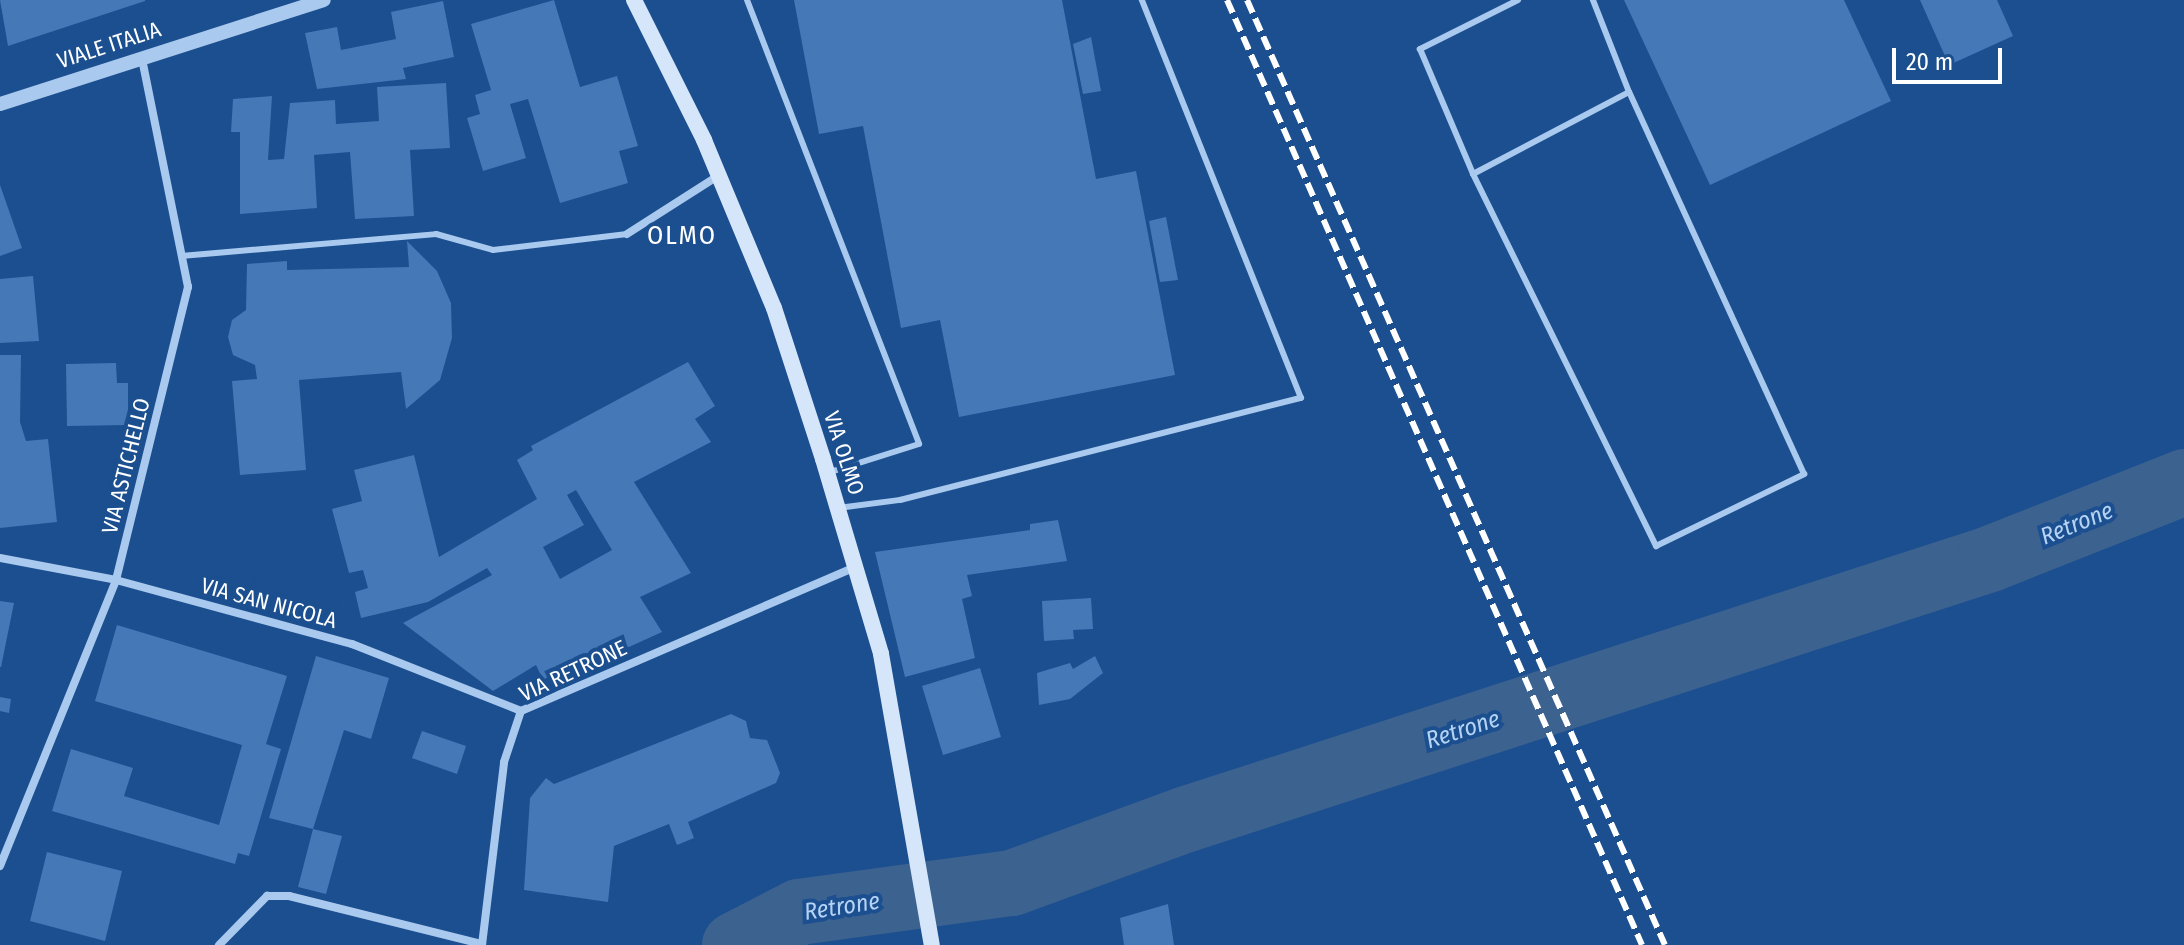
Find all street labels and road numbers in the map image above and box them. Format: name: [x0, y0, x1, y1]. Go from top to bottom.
street label: VIALE ITALIA: [54, 16, 164, 74]
street label: VIA ASTICHELLO: [96, 395, 156, 537]
street label: VIA OLMO: [818, 408, 870, 498]
street label: VIA SAN NICOLA: [198, 572, 340, 634]
street label: VIA RETRONE: [515, 635, 631, 707]

